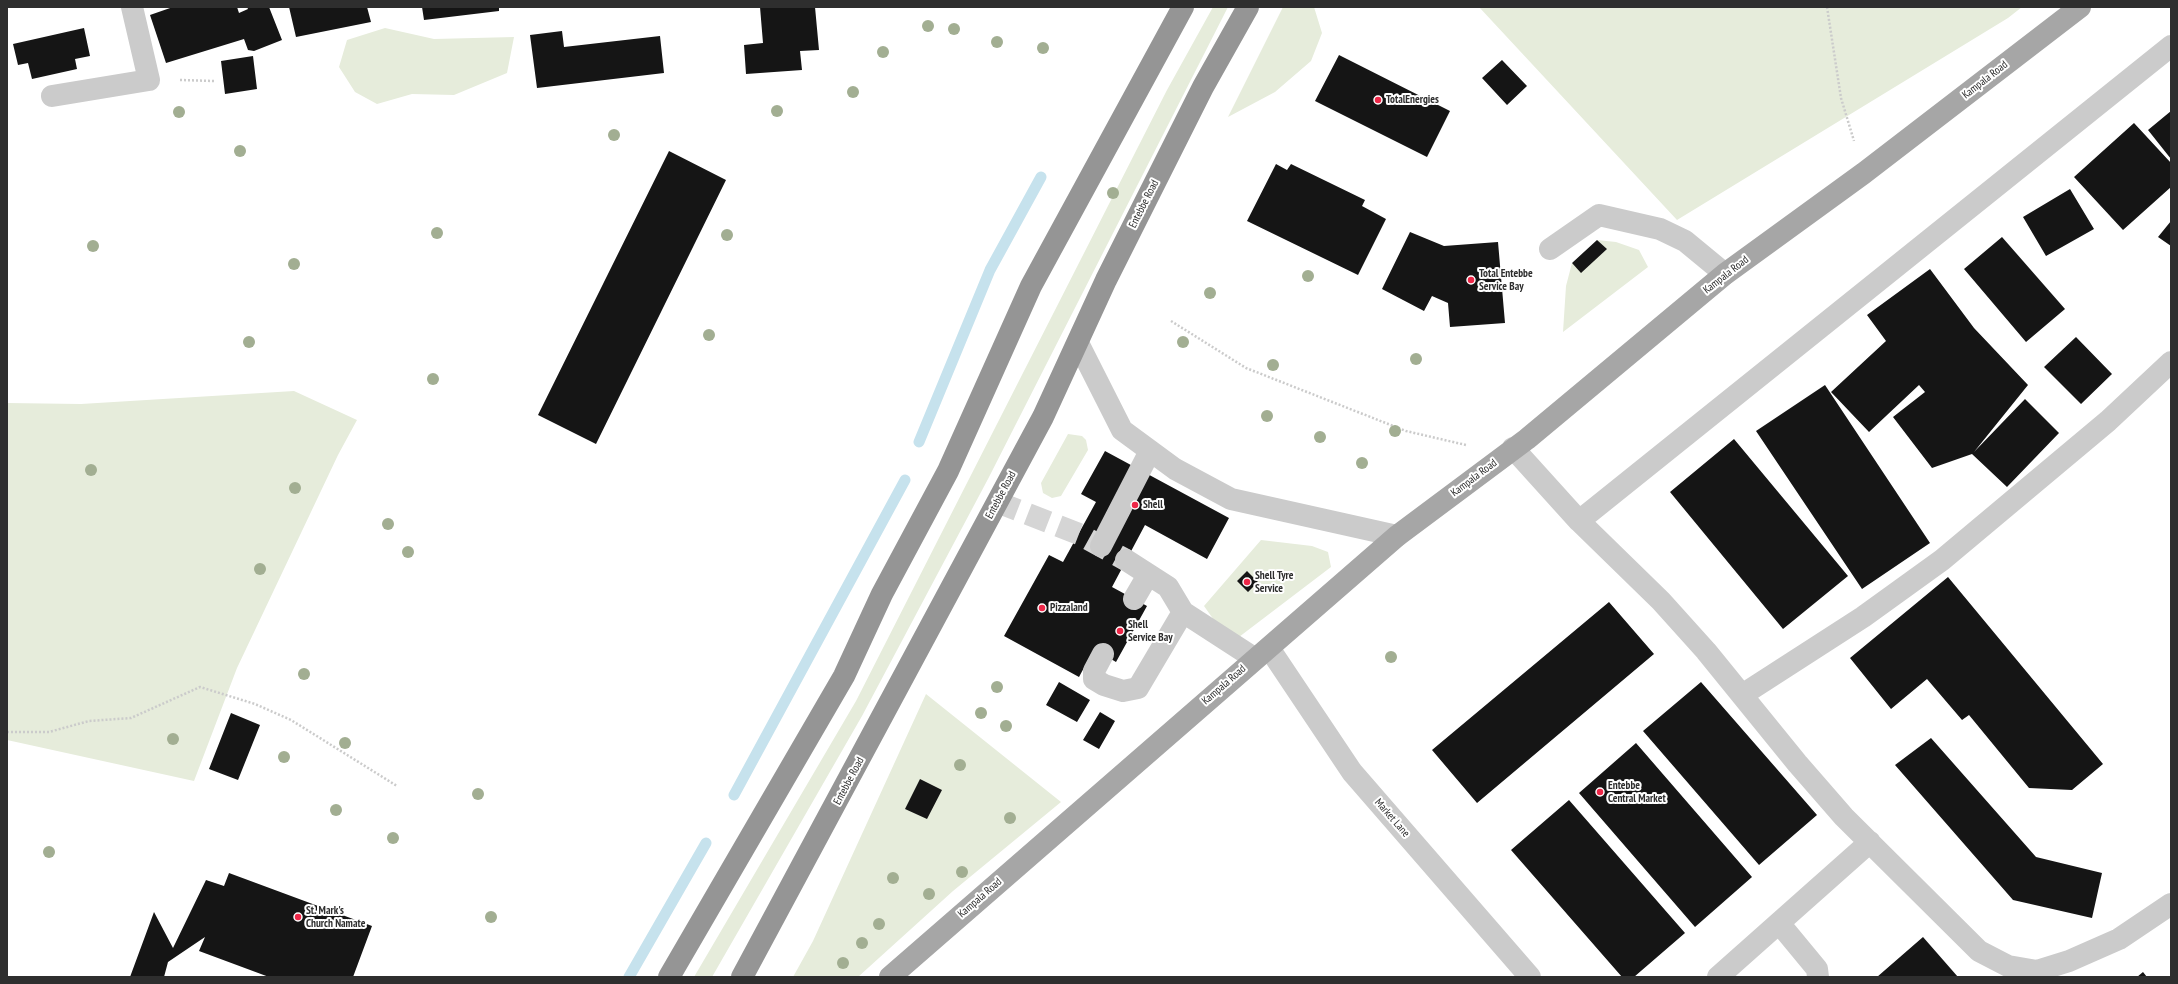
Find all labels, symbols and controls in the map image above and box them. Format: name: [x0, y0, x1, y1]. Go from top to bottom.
street label: Kampala Road: [1960, 58, 2010, 102]
place label: TotalEnergies: [1386, 93, 1439, 107]
marker: TotalEnergies: [1373, 95, 1383, 105]
street label: Entebbe Road: [1126, 178, 1162, 230]
street label: Kampala Road: [1701, 253, 1751, 297]
place label: Total Entebbe Service Bay: [1479, 267, 1533, 293]
marker: Total Entebbe Service Bay: [1466, 275, 1476, 285]
street label: Kampala Road: [1448, 456, 1500, 500]
street label: Entebbe Road: [983, 469, 1019, 521]
place label: Shell: [1143, 498, 1163, 512]
marker: Shell: [1130, 500, 1140, 510]
place label: Shell Tyre Service: [1255, 569, 1293, 595]
marker: Shell Tyre Service: [1242, 577, 1252, 587]
place label: Pizzaland: [1050, 601, 1088, 615]
marker: Pizzaland: [1037, 603, 1047, 613]
place label: Shell Service Bay: [1128, 618, 1173, 644]
marker: Shell Service Bay: [1115, 626, 1125, 636]
street label: Kampala Road: [1199, 662, 1249, 708]
street label: Entebbe Road: [831, 755, 867, 807]
place label: Entebbe Central Market: [1608, 779, 1666, 805]
marker: Entebbe Central Market: [1595, 787, 1605, 797]
street label: Market Lane: [1372, 796, 1412, 840]
street label: Kampala Road: [955, 875, 1005, 921]
place label: St. Mark's Church Namate: [306, 904, 365, 930]
marker: St. Mark's Church Namate: [293, 912, 303, 922]

